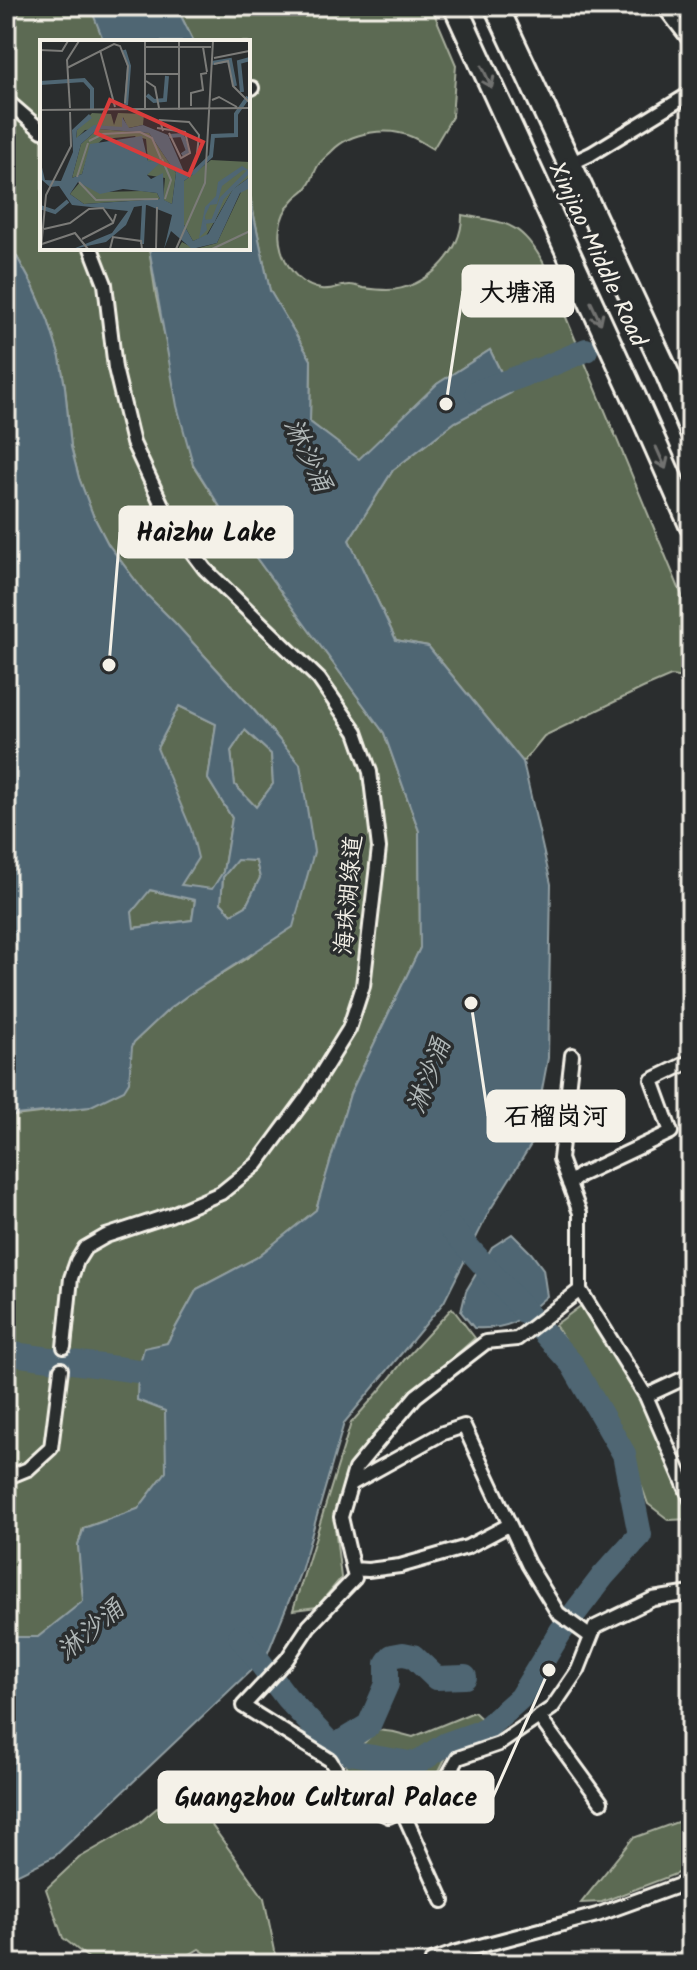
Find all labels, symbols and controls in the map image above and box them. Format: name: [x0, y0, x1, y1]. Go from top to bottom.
inset map: [40, 40, 250, 250]
one-way arrow: [480, 65, 495, 89]
street label: Xinjiao Middle Road: [537, 156, 657, 354]
callout: 大塘涌: [463, 266, 573, 316]
text: 大塘涌: [479, 273, 557, 315]
one-way arrow: [589, 301, 604, 325]
water label: 淋沙涌: [272, 412, 343, 501]
one-way arrow: [655, 445, 670, 470]
callout: Haizhu Lake: [120, 507, 292, 557]
text: Haizhu Lake: [136, 513, 276, 555]
street label: 海珠湖绿道: [325, 834, 374, 957]
water label: 淋沙涌: [396, 1031, 464, 1120]
callout: 石榴岗河: [488, 1091, 624, 1141]
text: 石榴岗河: [504, 1097, 608, 1139]
water label: 淋沙涌: [48, 1589, 135, 1672]
callout: Guangzhou Cultural Palace: [159, 1772, 493, 1822]
text: Guangzhou Cultural Palace: [175, 1778, 478, 1820]

